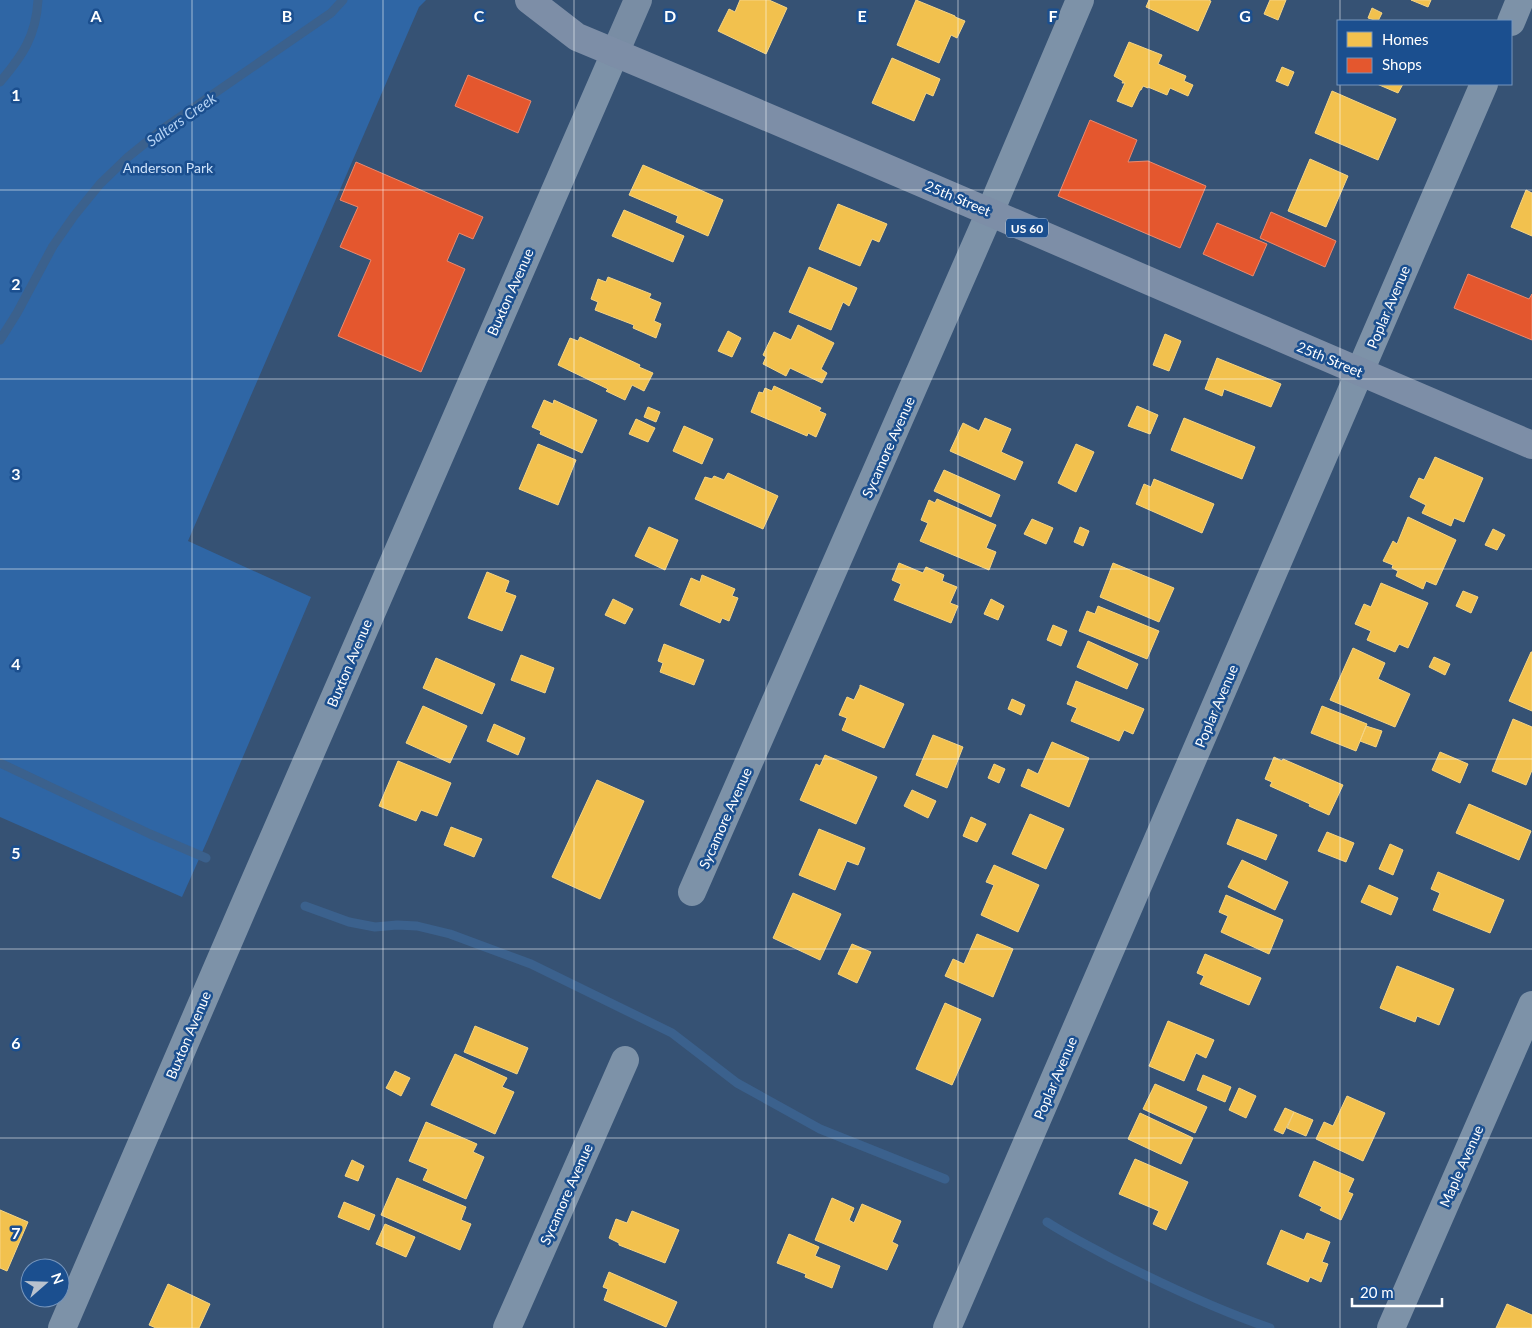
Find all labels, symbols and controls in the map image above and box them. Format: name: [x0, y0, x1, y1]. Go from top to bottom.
text: A: [89, 6, 102, 25]
text: B: [282, 6, 292, 25]
text: C: [474, 6, 485, 25]
text: D: [664, 6, 676, 25]
text: E: [857, 6, 867, 25]
text: F: [1048, 6, 1058, 25]
text: G: [1239, 6, 1251, 25]
legend: [1337, 20, 1512, 85]
text: Homes: [1382, 30, 1428, 48]
text: Shops: [1382, 55, 1422, 73]
text: 1: [11, 85, 21, 104]
water label: Salters Creek: [143, 88, 220, 150]
park label: Anderson Park: [123, 159, 214, 176]
street label: 25th Street: [923, 177, 993, 219]
road number: US 60: [1006, 218, 1048, 238]
street label: Buxton Avenue: [483, 246, 537, 338]
street label: Poplar Avenue: [1363, 263, 1413, 351]
text: 2: [11, 274, 21, 293]
street label: 25th Street: [1295, 338, 1365, 380]
street label: Sycamore Avenue: [858, 394, 918, 500]
text: 3: [11, 464, 21, 483]
street label: Buxton Avenue: [323, 616, 375, 710]
text: 4: [11, 654, 21, 673]
street label: Poplar Avenue: [1191, 662, 1241, 750]
street label: Sycamore Avenue: [695, 765, 755, 871]
text: 5: [11, 843, 21, 862]
street label: Buxton Avenue: [162, 988, 214, 1082]
text: 6: [11, 1033, 21, 1052]
street label: Poplar Avenue: [1030, 1034, 1080, 1122]
street label: Maple Avenue: [1435, 1122, 1487, 1210]
street label: Sycamore Avenue: [536, 1141, 596, 1247]
text: 7: [11, 1223, 21, 1242]
north arrow: [20, 1258, 70, 1308]
text: N: [48, 1270, 68, 1286]
scale bar: [1352, 1276, 1442, 1308]
text: 20 m: [1360, 1283, 1394, 1301]

